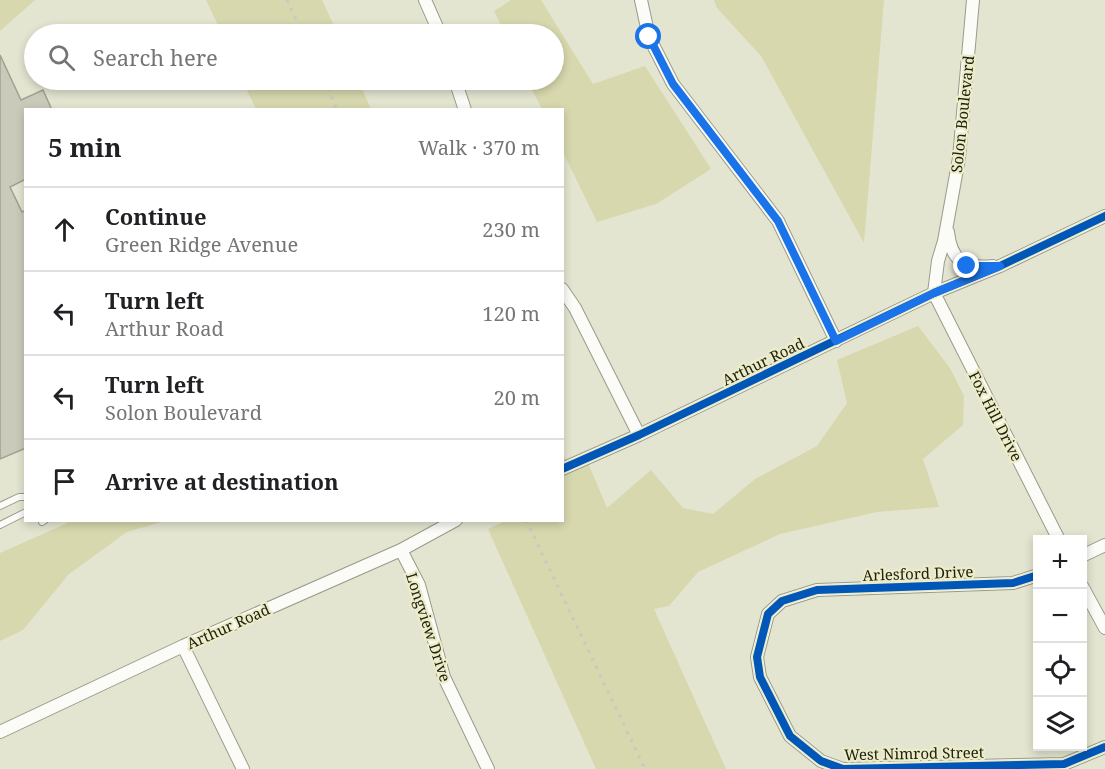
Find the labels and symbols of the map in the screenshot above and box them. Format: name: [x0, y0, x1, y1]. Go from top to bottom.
route start: [635, 23, 661, 49]
street label: Solon Boulevard: [946, 54, 978, 174]
route end: [953, 252, 979, 278]
street label: Arthur Road: [719, 332, 807, 390]
street label: Fox Hill Drive: [965, 367, 1027, 465]
street label: Arlesford Drive: [862, 561, 974, 585]
street label: Longview Drive: [402, 570, 456, 684]
street label: Arthur Road: [183, 599, 273, 653]
street label: West Nimrod Street: [844, 742, 984, 764]

